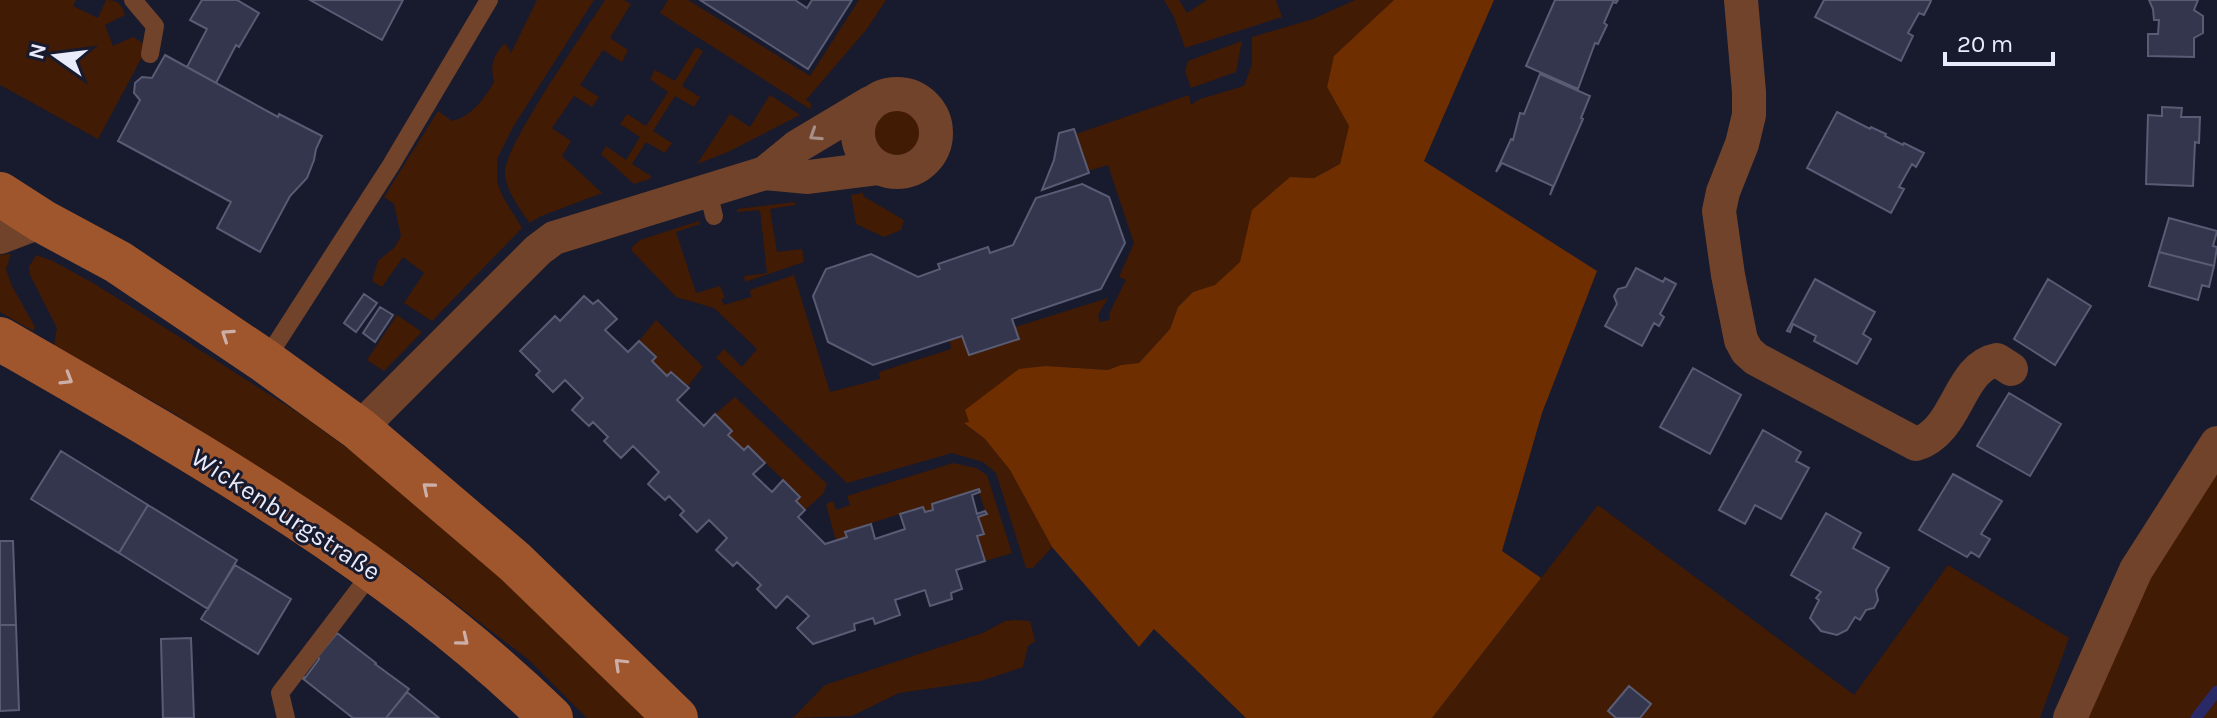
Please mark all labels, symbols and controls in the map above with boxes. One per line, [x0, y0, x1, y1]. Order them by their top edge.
north arrow [16, 16, 96, 96]
scale bar [1945, 16, 2053, 66]
text: 20 m [1957, 30, 2013, 58]
text: N [23, 41, 52, 62]
one-way arrow [809, 125, 824, 140]
one-way arrow [221, 330, 235, 345]
one-way arrow [58, 369, 73, 384]
street label: Wickenburgstraße [185, 442, 386, 587]
one-way arrow [423, 483, 438, 498]
one-way arrow [454, 631, 469, 645]
one-way arrow [615, 658, 629, 673]

